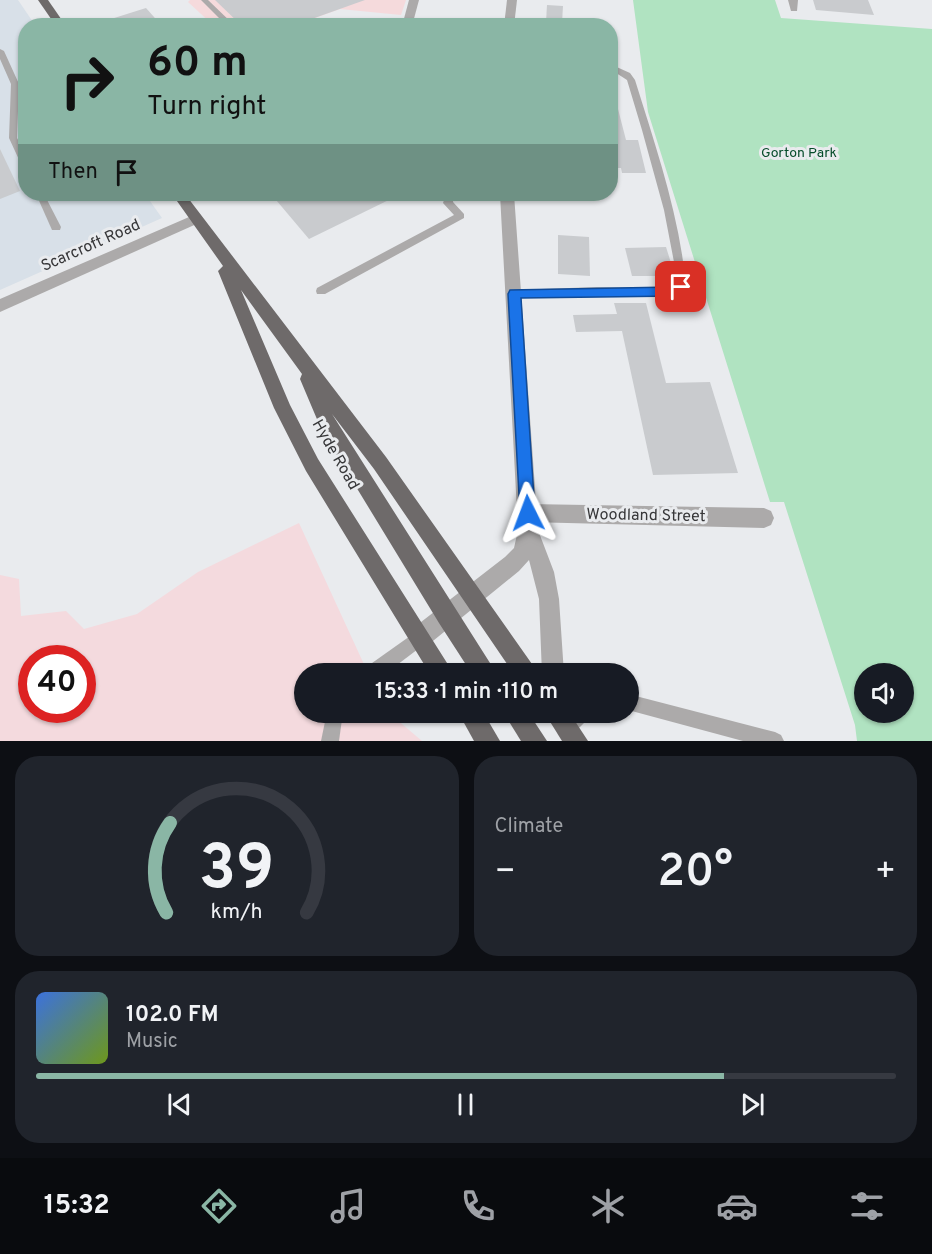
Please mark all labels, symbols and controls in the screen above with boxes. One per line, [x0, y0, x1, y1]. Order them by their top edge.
text: 60 m [147, 38, 248, 91]
icon: right [48, 42, 126, 120]
text: Turn right [147, 90, 266, 124]
park label: Gorton Park [761, 145, 837, 162]
icon: arrive [110, 156, 143, 189]
text: Then [48, 159, 98, 186]
street label: Scarcroft Road [38, 215, 144, 277]
pin [655, 261, 706, 312]
icon: arrive [664, 270, 697, 303]
street label: Hyde Road [307, 416, 363, 494]
position arrow [496, 481, 560, 545]
street label: Woodland Street [586, 505, 706, 527]
speed limit sign: 40 [18, 645, 96, 723]
map controls [854, 663, 914, 723]
button: sound [854, 663, 914, 723]
text: 15:33 · 1 min · 110 m [375, 679, 558, 706]
text: Climate [495, 814, 563, 840]
text: 39 [199, 832, 275, 911]
text: 20° [657, 845, 733, 902]
text: − [495, 852, 516, 894]
text: + [875, 852, 896, 894]
text: km/h [211, 899, 263, 926]
text: 102.0 FM [126, 1002, 218, 1029]
text: Music [126, 1029, 178, 1055]
icon: previous [163, 1088, 196, 1121]
icon: pause [449, 1088, 482, 1121]
icon: next [736, 1088, 769, 1121]
icon: directions [198, 1185, 240, 1227]
icon: music [327, 1185, 369, 1227]
icon: phone [457, 1185, 499, 1227]
icon: climate [587, 1185, 629, 1227]
icon: car [716, 1185, 758, 1227]
icon: filters [846, 1185, 888, 1227]
text: 15:32 [44, 1189, 110, 1223]

